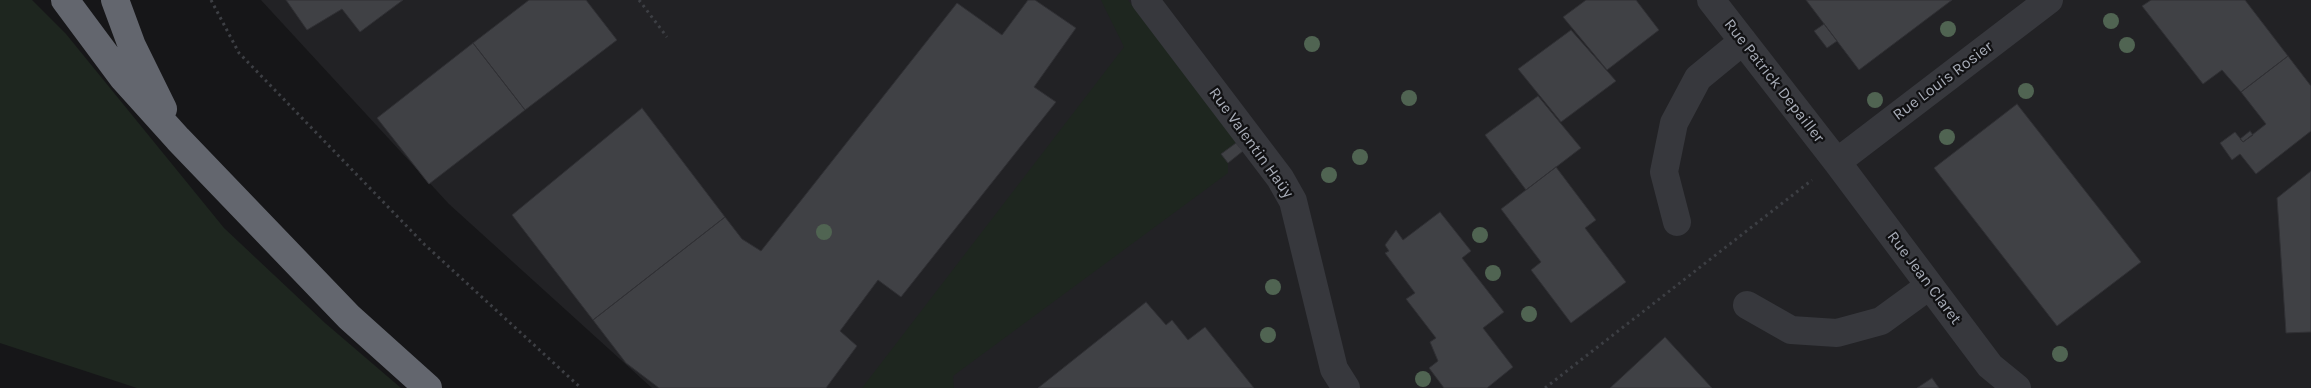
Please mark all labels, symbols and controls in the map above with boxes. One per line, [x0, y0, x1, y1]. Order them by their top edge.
street label: Rue Patrick Depailler [1720, 15, 1828, 147]
street label: Rue Louis Rosier [1889, 37, 1997, 125]
street label: Rue Valentin Haüy [1204, 84, 1298, 202]
street label: Rue Jean Claret [1883, 228, 1965, 328]

